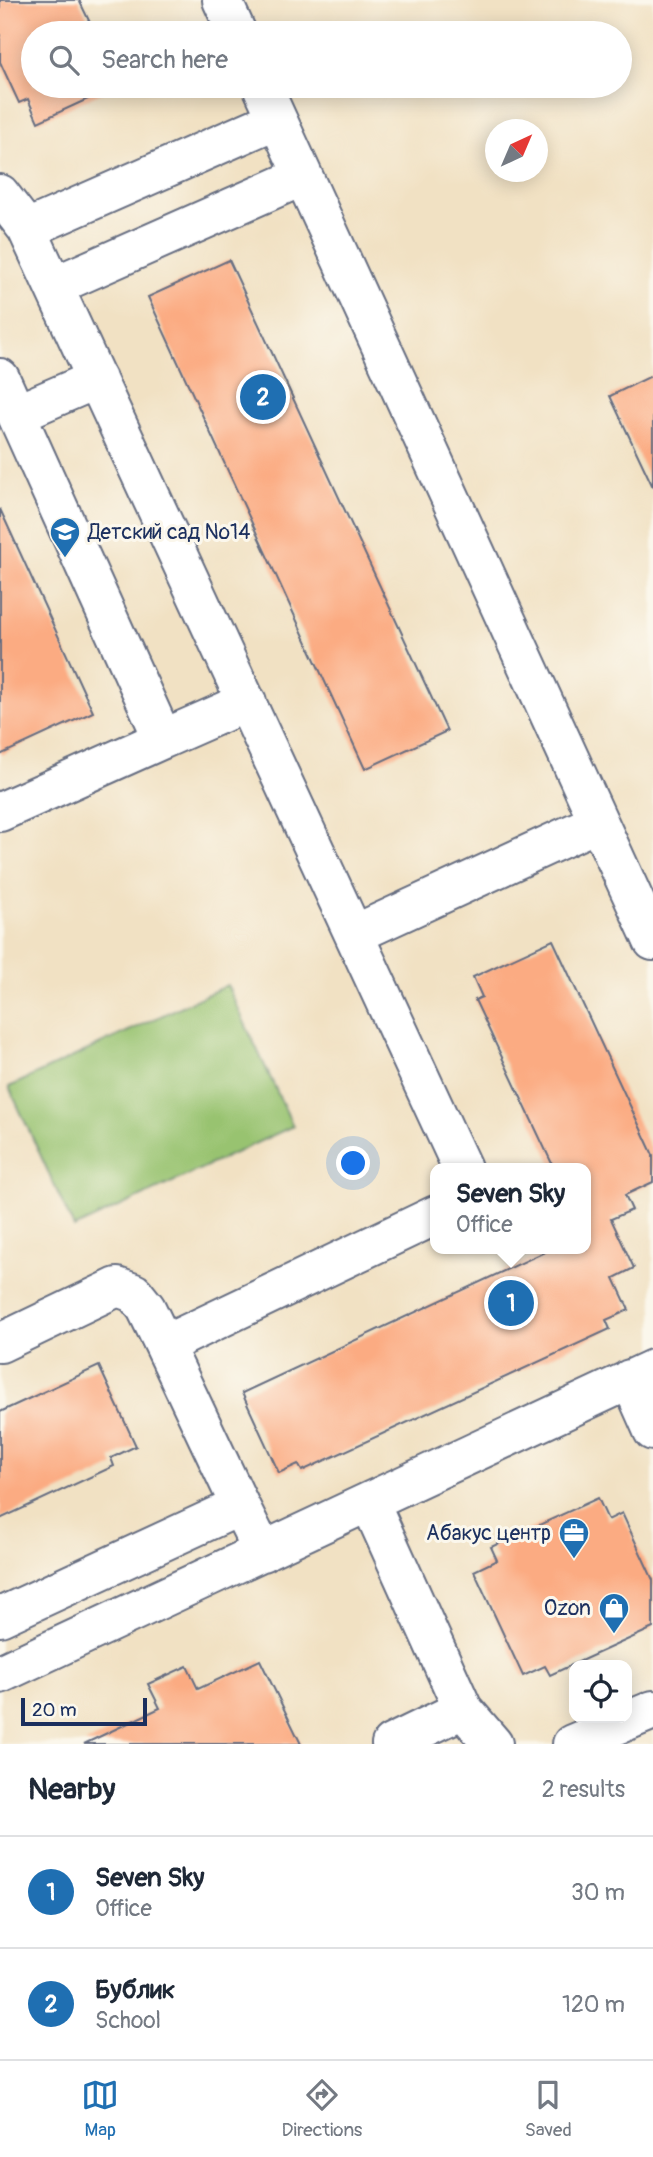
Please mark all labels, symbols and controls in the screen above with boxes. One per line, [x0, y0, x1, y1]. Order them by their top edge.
search box [21, 21, 632, 98]
icon: search [45, 41, 83, 79]
text: Search here [101, 44, 228, 76]
north arrow [485, 119, 548, 182]
pin: 2 [240, 371, 286, 423]
school or university icon: Детский сад №14 [48, 515, 82, 559]
place label: Детский сад №14 [87, 519, 250, 546]
your location [336, 1146, 370, 1180]
popup [430, 1163, 591, 1254]
text: Seven Sky [456, 1178, 565, 1210]
text: Office [456, 1210, 513, 1239]
pin: 1 [488, 1277, 534, 1329]
office icon: Абакус центр [557, 1516, 591, 1560]
place label: Абакус центр [426, 1520, 551, 1547]
shop icon: Ozon [597, 1591, 631, 1635]
place label: Ozon [544, 1595, 591, 1622]
map controls [569, 1660, 632, 1723]
button: locate [569, 1660, 632, 1723]
scale bar [21, 1695, 147, 1727]
text: 20 m [32, 1698, 77, 1722]
text: Nearby [28, 1771, 115, 1808]
text: 2 results [542, 1775, 625, 1804]
text: Seven Sky [95, 1862, 204, 1894]
text: 1 [47, 1878, 56, 1907]
text: 30 m [571, 1878, 625, 1907]
text: Office [95, 1894, 152, 1923]
text: Бублик [95, 1974, 175, 2006]
text: 2 [45, 1990, 57, 2019]
text: 120 m [562, 1990, 625, 2019]
text: School [95, 2006, 161, 2035]
tab: Map [81, 2076, 119, 2142]
tab: Directions [282, 2076, 362, 2142]
tab: Saved [525, 2076, 572, 2142]

